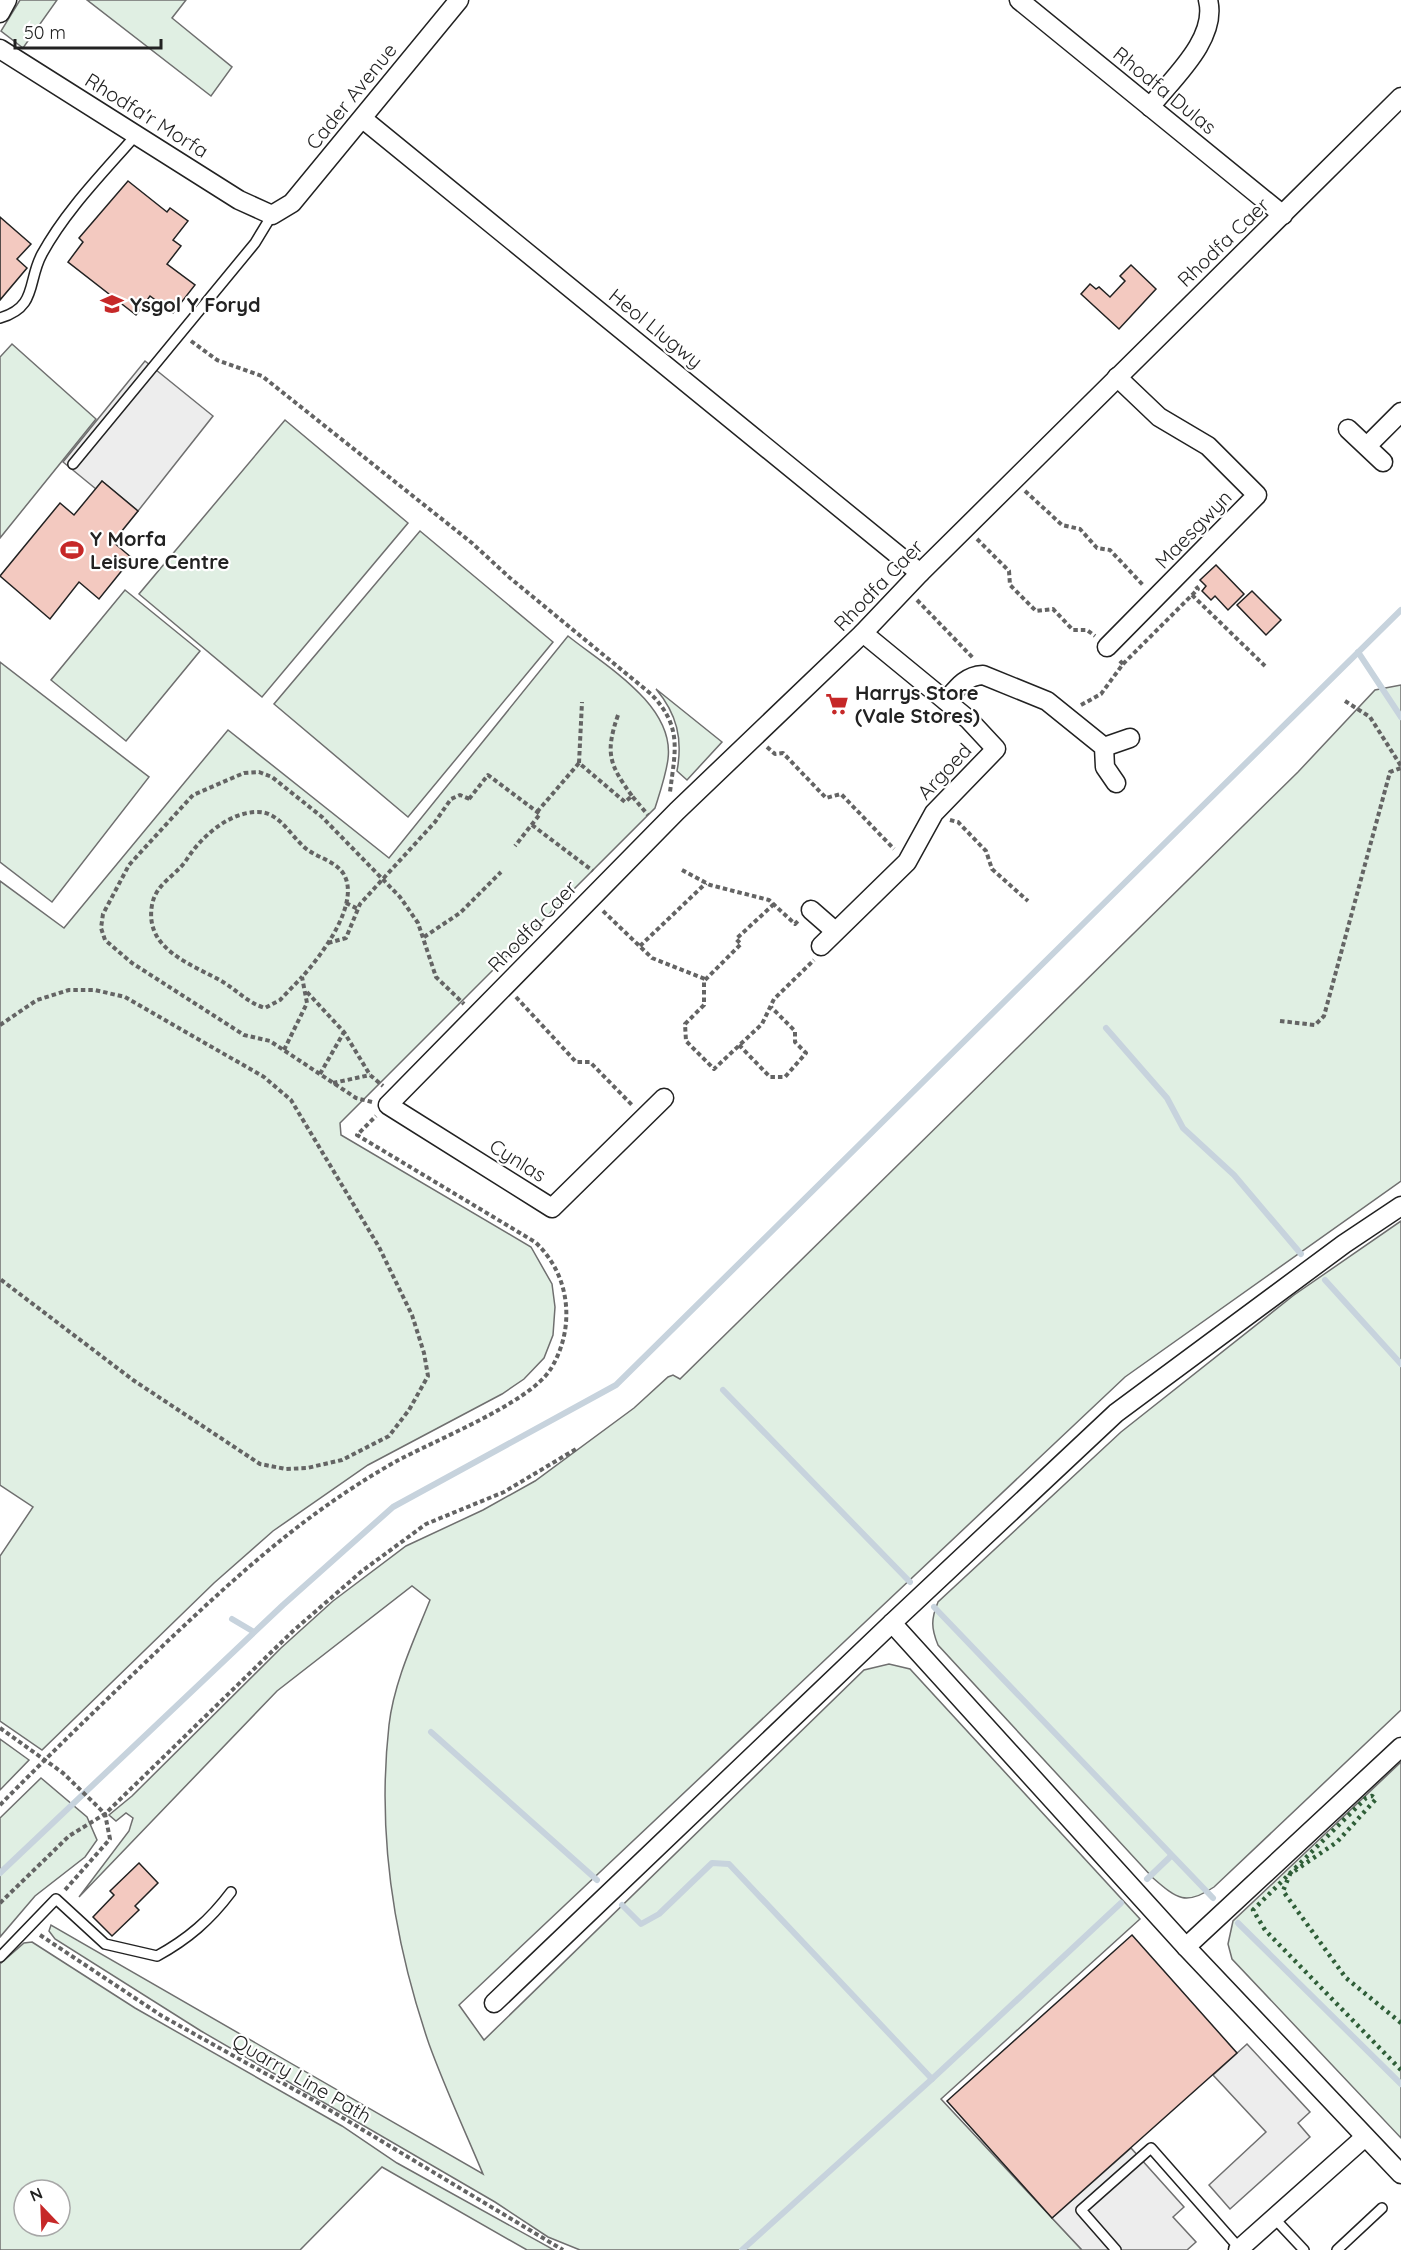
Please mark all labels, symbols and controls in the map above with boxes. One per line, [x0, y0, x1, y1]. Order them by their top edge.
scale bar [15, 12, 160, 50]
text: 50 m [24, 21, 66, 44]
street label: Cader Avenue [300, 38, 402, 154]
street label: Rhodfa Dulas [1108, 41, 1222, 139]
street label: Rhodfa'r Morfa [81, 67, 213, 163]
street label: Rhodfa Caer [1172, 192, 1274, 292]
street label: Heol Llugwy [604, 283, 708, 373]
school or university icon: Ysgol Y Foryd [99, 291, 125, 317]
place label: Ysgol Y Foryd [130, 292, 261, 317]
street label: Maesgwyn [1149, 484, 1237, 574]
place label: Y Morfa Leisure Centre [90, 526, 229, 574]
street label: Rhodfa Caer [828, 534, 928, 636]
sports icon: Y Morfa Leisure Centre [59, 537, 85, 563]
place label: Harrys Store (Vale Stores) [855, 680, 980, 728]
supermarket icon: Harrys Store (Vale Stores) [824, 691, 850, 717]
street label: Argoed [912, 738, 976, 804]
street label: Rhodfa Caer [482, 875, 582, 977]
street label: Cynlas [485, 1133, 551, 1187]
street label: Quarry Line Path [228, 2028, 376, 2128]
north arrow [12, 2178, 72, 2238]
text: N [27, 2183, 45, 2206]

